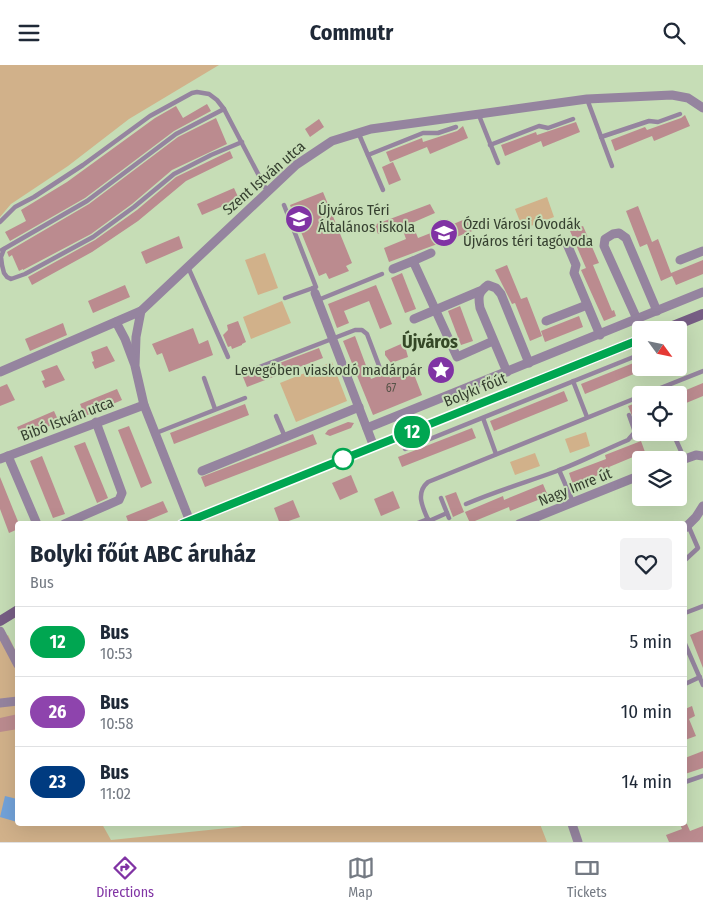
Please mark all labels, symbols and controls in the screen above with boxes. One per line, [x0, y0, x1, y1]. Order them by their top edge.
icon: menu [15, 19, 43, 47]
text: Commutr [310, 19, 393, 46]
icon: search [660, 19, 688, 47]
street label: Szent István utca [219, 137, 309, 219]
place label: Újváros Téri Általános iskola [318, 201, 415, 236]
school or university icon: Újváros Téri Általános iskola [284, 204, 314, 234]
place label: Ózdi Városi Óvodák Újváros téri tagóvoda [463, 215, 593, 250]
school or university icon: Ózdi Városi Óvodák Újváros téri tagóvoda [429, 218, 459, 248]
north arrow [632, 321, 688, 376]
map controls [632, 321, 687, 506]
district label: Újváros [402, 330, 458, 353]
place icon: Levegőben viaskodó madárpár [426, 355, 456, 385]
place label: Levegőben viaskodó madárpár [235, 361, 423, 379]
street label: Bolyki főút [441, 369, 509, 411]
house number: 67 [386, 381, 396, 395]
button: locate [632, 386, 687, 441]
street label: Bibó István utca [18, 393, 116, 445]
line badge: 12 [390, 416, 434, 448]
text: 12 [404, 421, 420, 443]
unlabelled marker [332, 448, 354, 470]
button: layers [632, 451, 687, 506]
street label: Nagy Imre út [536, 464, 614, 510]
button: heart [620, 538, 672, 590]
text: Bolyki főút ABC áruház [30, 540, 255, 568]
text: Bus [30, 573, 54, 592]
text: Bus [100, 621, 129, 644]
text: 5 min [629, 630, 672, 653]
text: 12 [50, 631, 65, 653]
text: 10:53 [100, 644, 132, 663]
text: Bus [100, 691, 129, 714]
text: 10 min [621, 700, 672, 723]
text: 26 [49, 701, 66, 723]
text: 10:58 [100, 714, 133, 733]
text: Bus [100, 761, 129, 784]
text: 14 min [622, 770, 672, 793]
text: 23 [49, 771, 66, 793]
text: 11:02 [100, 784, 131, 803]
tab: Directions [96, 854, 154, 901]
tab: Map [347, 854, 375, 901]
tab: Tickets [567, 854, 607, 901]

